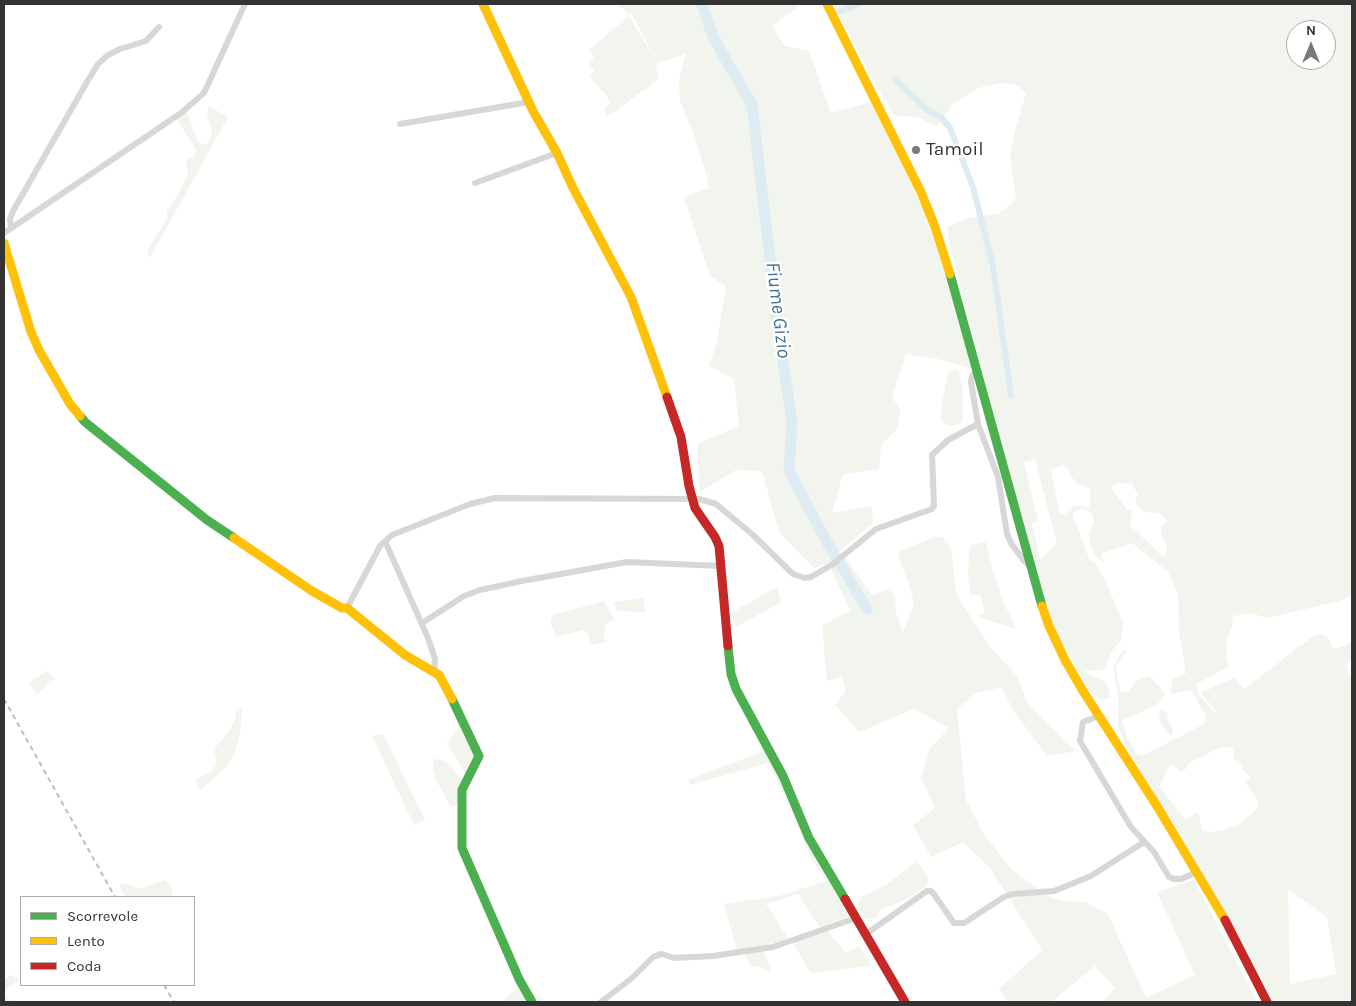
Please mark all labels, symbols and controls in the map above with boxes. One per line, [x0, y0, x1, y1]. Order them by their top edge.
north arrow [1286, 20, 1336, 70]
text: N [1306, 22, 1316, 39]
place label: Tamoil [926, 139, 983, 161]
marker: Tamoil [910, 144, 922, 156]
water label: Fiume Gizio [760, 260, 796, 360]
legend [20, 896, 195, 986]
text: Scorrevole [67, 907, 138, 925]
text: Lento [67, 932, 105, 950]
text: Coda [67, 957, 102, 975]

